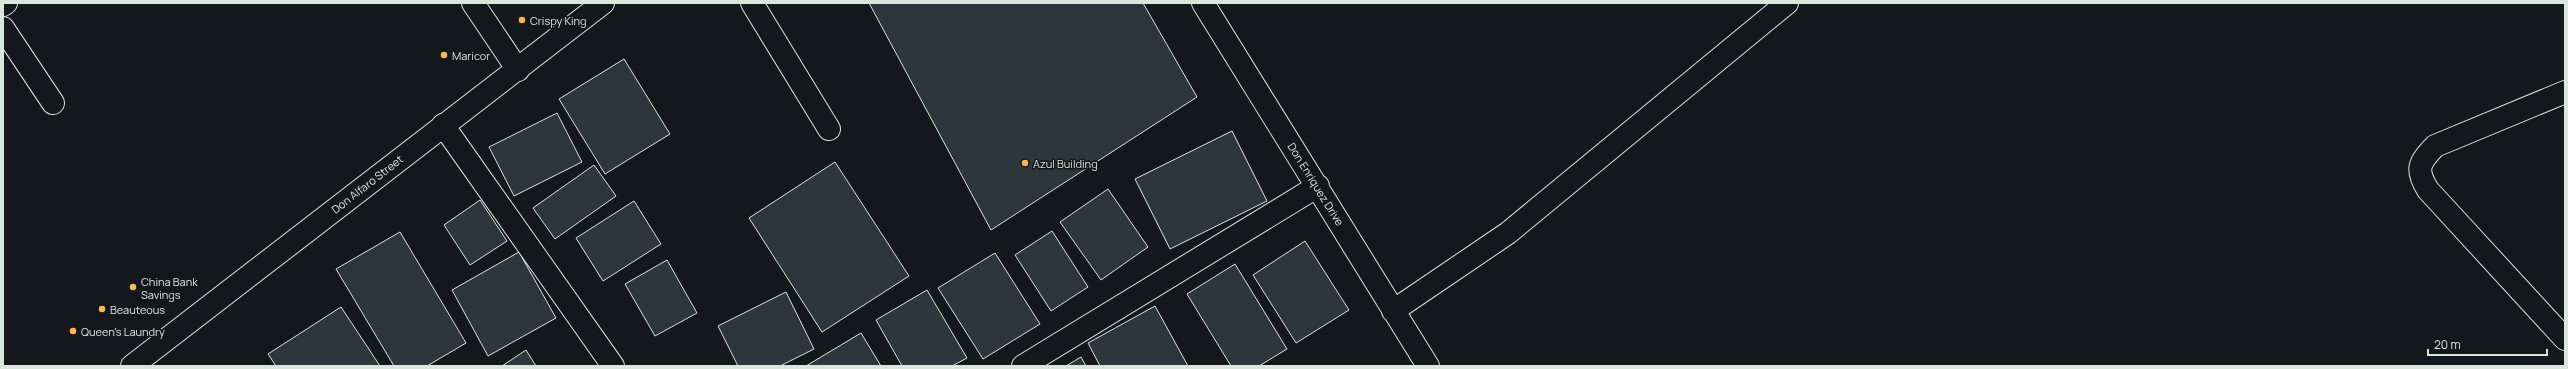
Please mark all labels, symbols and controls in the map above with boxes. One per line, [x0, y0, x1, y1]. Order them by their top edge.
place label: Crispy King [530, 13, 587, 28]
marker: Crispy King [517, 15, 527, 25]
place label: Maricor [452, 48, 490, 63]
marker: Maricor [439, 50, 449, 60]
street label: Don Enriquez Drive [1284, 140, 1348, 229]
street label: Don Alfaro Street [328, 151, 406, 217]
place label: Azul Building [1033, 156, 1098, 171]
marker: Azul Building [1020, 158, 1030, 168]
place label: China Bank Savings [141, 274, 198, 302]
marker: China Bank Savings [128, 282, 138, 292]
place label: Beauteous [110, 302, 165, 317]
marker: Beauteous [97, 304, 107, 314]
place label: Queen's Laundry [81, 324, 165, 339]
marker: Queen's Laundry [68, 326, 78, 336]
scale bar [2428, 331, 2547, 357]
text: 20 m [2434, 336, 2461, 353]

